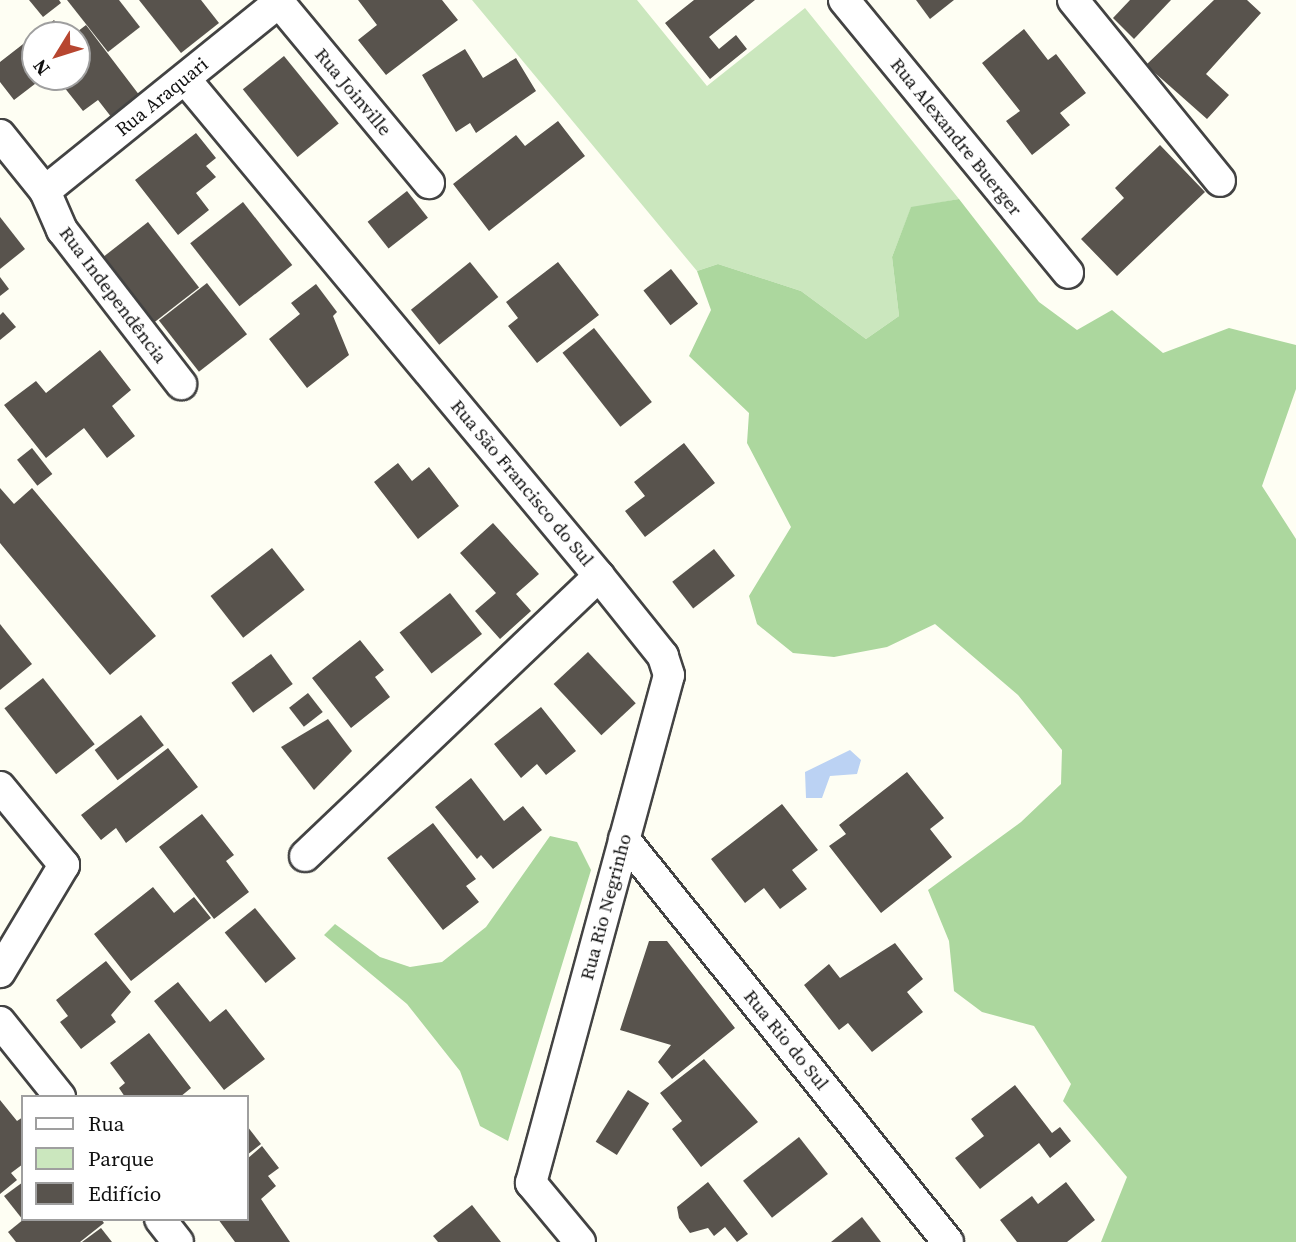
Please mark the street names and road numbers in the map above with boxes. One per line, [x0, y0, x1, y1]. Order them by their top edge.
street label: Rua Joinville [310, 44, 396, 140]
street label: Rua Araquari [111, 53, 213, 141]
street label: Rua Alexandre Buerger [885, 54, 1027, 220]
street label: Rua Independência [54, 222, 172, 368]
street label: Rua São Francisco do Sul [446, 395, 598, 571]
street label: Rua Rio Negrinho [576, 831, 636, 983]
street label: Rua Rio do Sul [739, 985, 833, 1095]

